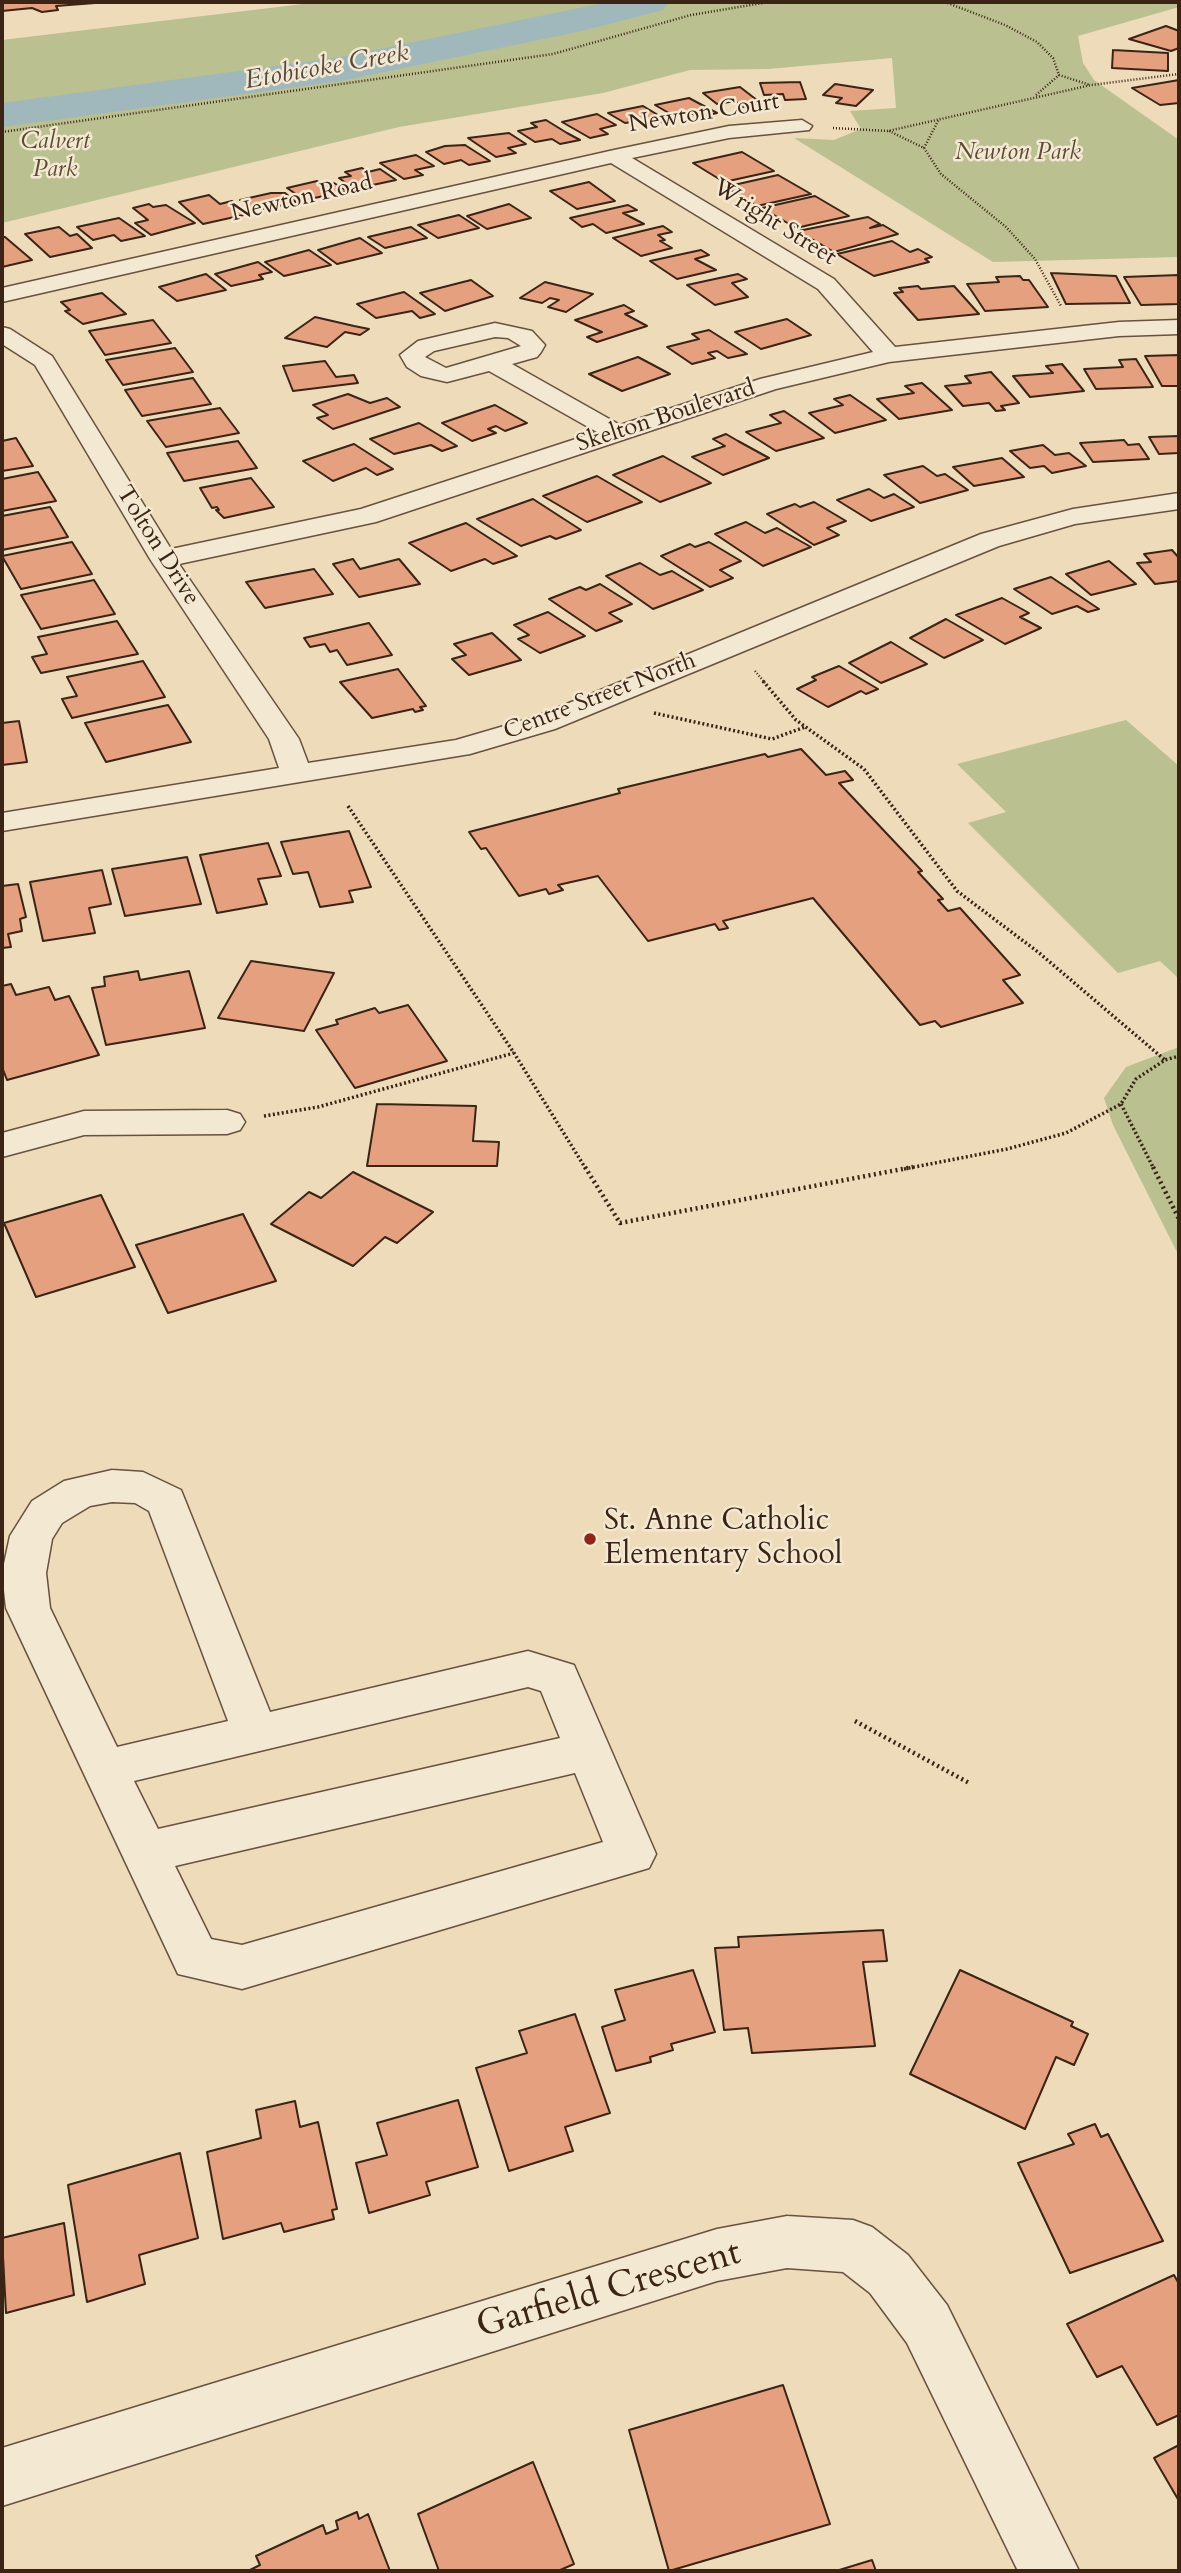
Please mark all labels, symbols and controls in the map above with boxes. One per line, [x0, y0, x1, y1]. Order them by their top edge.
water label: Etobicoke Creek [243, 38, 411, 98]
street label: Newton Court [627, 88, 781, 140]
park label: Calvert Park [21, 128, 89, 184]
park label: Newton Park [955, 139, 1081, 167]
street label: Newton Road [229, 169, 375, 229]
street label: Wright Street [707, 174, 841, 272]
street label: Skelton Boulevard [573, 375, 759, 459]
street label: Tolton Drive [109, 481, 205, 611]
street label: Centre Street North [500, 647, 700, 747]
place label: St. Anne Catholic Elementary School [604, 1504, 842, 1574]
marker: St. Anne Catholic Elementary School [582, 1531, 598, 1547]
street label: Garfield Crescent [472, 2232, 746, 2350]

